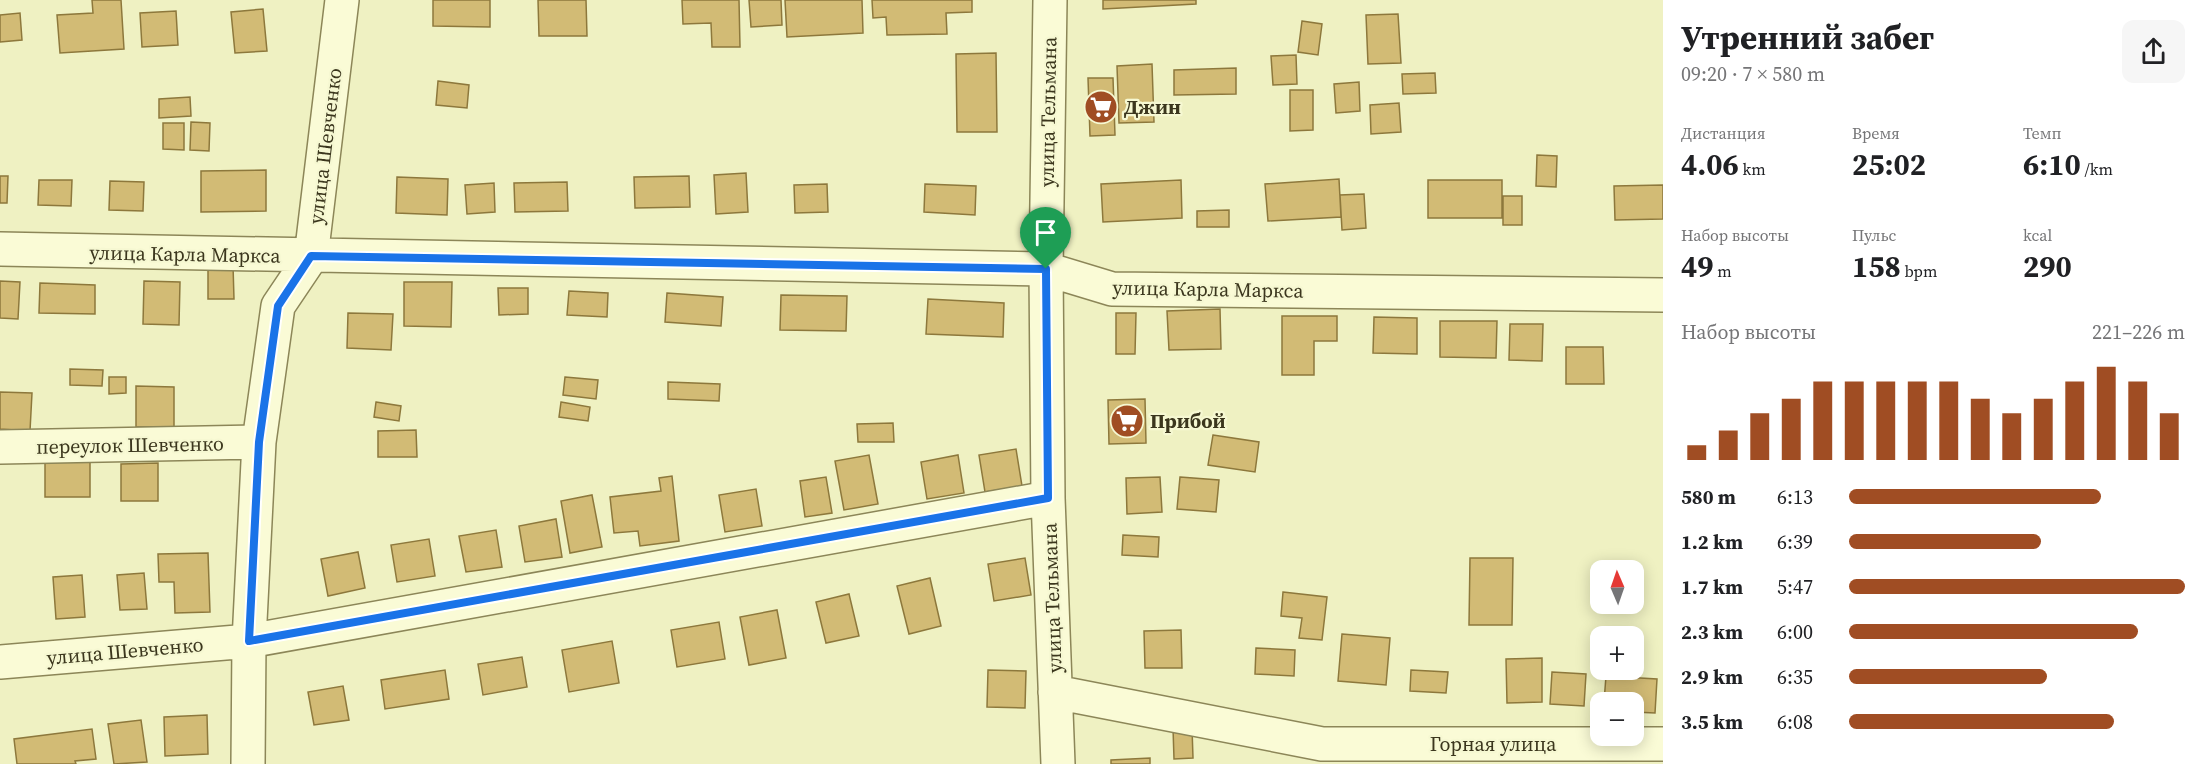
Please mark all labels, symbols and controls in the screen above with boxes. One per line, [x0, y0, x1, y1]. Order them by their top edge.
text: Утренний забег [1681, 15, 1934, 60]
button: share [2122, 20, 2185, 83]
street label: улица Тельмана [1033, 36, 1063, 187]
text: 09:20 · 7 × 580 m [1681, 60, 1825, 88]
street label: улица Шевченко [302, 66, 348, 226]
supermarket icon: Джин [1083, 89, 1119, 125]
place label: Джин [1124, 93, 1181, 121]
text: Дистанция [1681, 122, 1765, 144]
text: Время [1852, 122, 1900, 144]
text: Темп [2023, 122, 2062, 144]
text: 4.06 [1681, 144, 1739, 185]
text: 25:02 [1852, 144, 1926, 185]
text: 6:10 [2023, 144, 2081, 185]
text: km [1739, 158, 1766, 180]
text: /km [2081, 158, 2113, 180]
pin [1020, 207, 1071, 269]
icon: arrive [1029, 216, 1062, 249]
text: Набор высоты [1681, 224, 1789, 246]
text: Пульс [1852, 224, 1896, 246]
text: kcal [2023, 224, 2052, 246]
street label: улица Карла Маркса [89, 238, 282, 270]
text: 49 [1681, 246, 1714, 287]
text: 158 [1852, 246, 1901, 287]
text: 290 [2023, 246, 2072, 287]
text: m [1714, 260, 1732, 282]
text: bpm [1901, 260, 1937, 282]
street label: улица Карла Маркса [1112, 273, 1305, 305]
text: Набор высоты [1681, 318, 1816, 346]
text: 221–226 m [2092, 318, 2185, 346]
supermarket icon: Прибой [1109, 403, 1145, 439]
place label: Прибой [1150, 407, 1226, 435]
street label: переулок Шевченко [36, 429, 224, 461]
text: 580 m [1681, 483, 1736, 511]
text: 6:13 [1777, 483, 1813, 511]
street label: улица Тельмана [1035, 522, 1069, 674]
text: 1.2 km [1681, 528, 1743, 556]
text: 6:39 [1777, 528, 1813, 556]
north arrow [1590, 560, 1644, 614]
map controls [1590, 560, 1644, 746]
text: 1.7 km [1681, 573, 1743, 601]
text: 5:47 [1777, 573, 1813, 601]
text: 2.3 km [1681, 618, 1743, 646]
text: 6:00 [1777, 618, 1813, 646]
button: + [1590, 626, 1644, 680]
street label: улица Шевченко [45, 630, 205, 672]
text: 2.9 km [1681, 663, 1743, 691]
text: 6:35 [1777, 663, 1813, 691]
button: − [1590, 692, 1644, 746]
text: 3.5 km [1681, 708, 1743, 736]
text: 6:08 [1777, 708, 1813, 736]
street label: Горная улица [1430, 730, 1557, 758]

